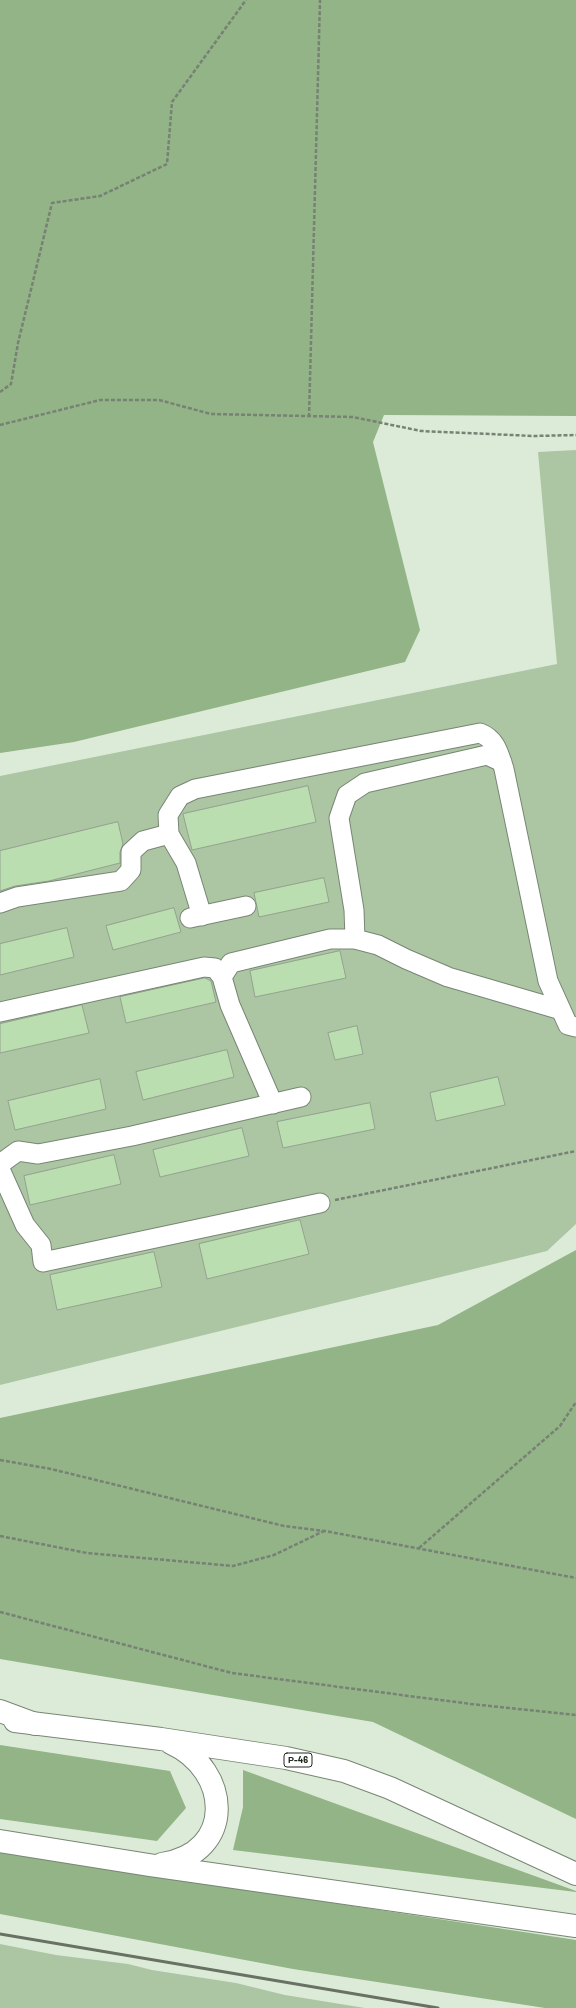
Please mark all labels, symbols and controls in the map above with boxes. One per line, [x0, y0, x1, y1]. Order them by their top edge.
road number: Р-46 [284, 1753, 312, 1767]

